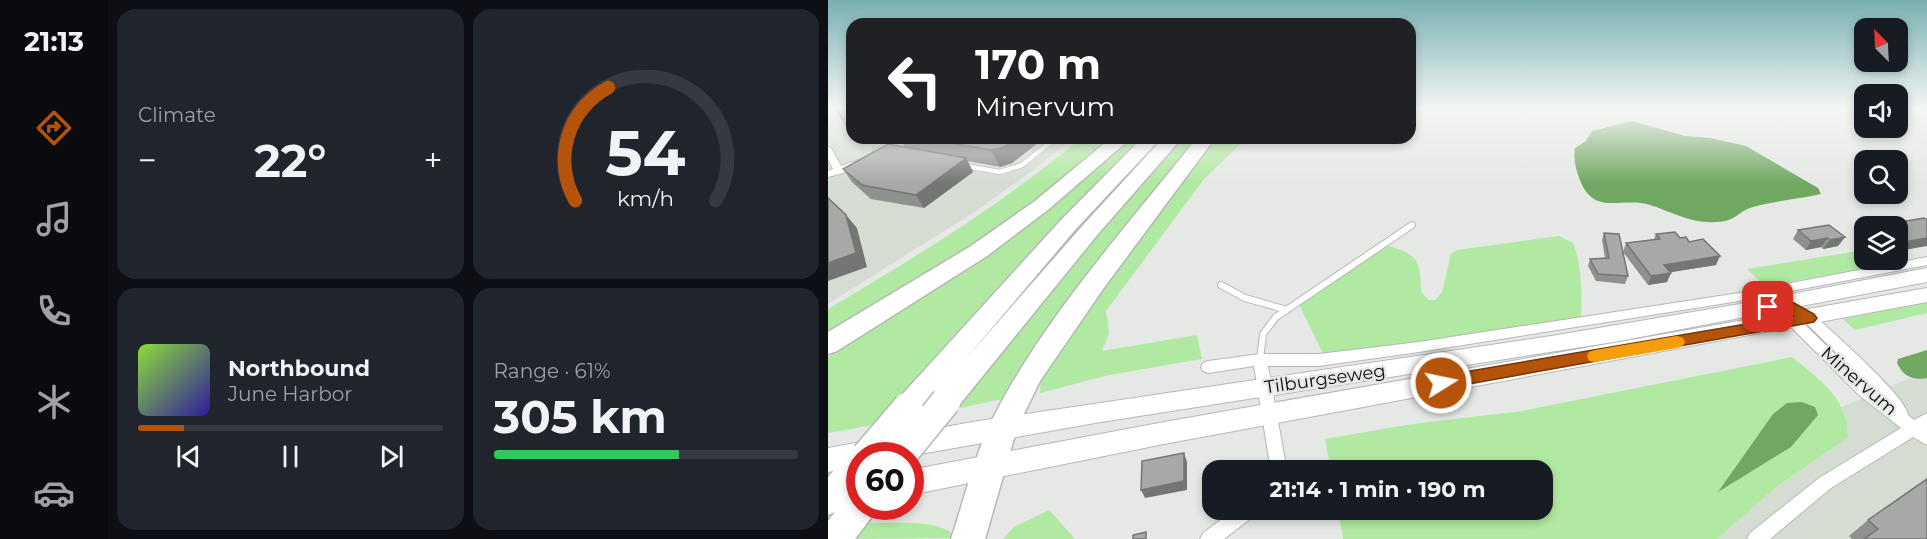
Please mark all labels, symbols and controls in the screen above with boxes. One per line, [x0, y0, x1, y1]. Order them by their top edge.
north arrow [1854, 18, 1908, 72]
map controls [1854, 18, 1908, 270]
text: 21:13 [24, 25, 84, 58]
text: 170 m [975, 38, 1101, 90]
icon: left [876, 42, 954, 120]
button: sound [1854, 84, 1908, 138]
text: Minervum [975, 90, 1115, 123]
text: Climate [138, 103, 216, 127]
icon: directions [33, 107, 75, 149]
text: 54 [606, 115, 686, 191]
text: 22° [254, 133, 326, 188]
text: − [138, 140, 157, 180]
text: + [424, 140, 442, 180]
button: search [1854, 150, 1908, 204]
text: km/h [617, 185, 674, 211]
icon: music [33, 198, 75, 240]
button: layers [1854, 216, 1908, 270]
pin [1742, 281, 1793, 332]
icon: phone [33, 290, 75, 332]
icon: arrive [1751, 290, 1784, 323]
street label: Minervum [1816, 342, 1902, 420]
position arrow [1409, 351, 1473, 415]
text: Northbound [228, 355, 370, 382]
text: Range · 61% [494, 359, 610, 383]
street label: Tilburgseweg [1263, 360, 1387, 398]
icon: climate [33, 381, 75, 423]
text: June Harbor [228, 382, 352, 406]
text: 305 km [494, 389, 667, 444]
icon: previous [172, 440, 205, 473]
icon: pause [274, 440, 307, 473]
icon: next [375, 440, 408, 473]
speed limit sign: 60 [846, 442, 924, 520]
icon: car [33, 472, 75, 514]
text: 21:14 · 1 min · 190 m [1270, 476, 1485, 503]

